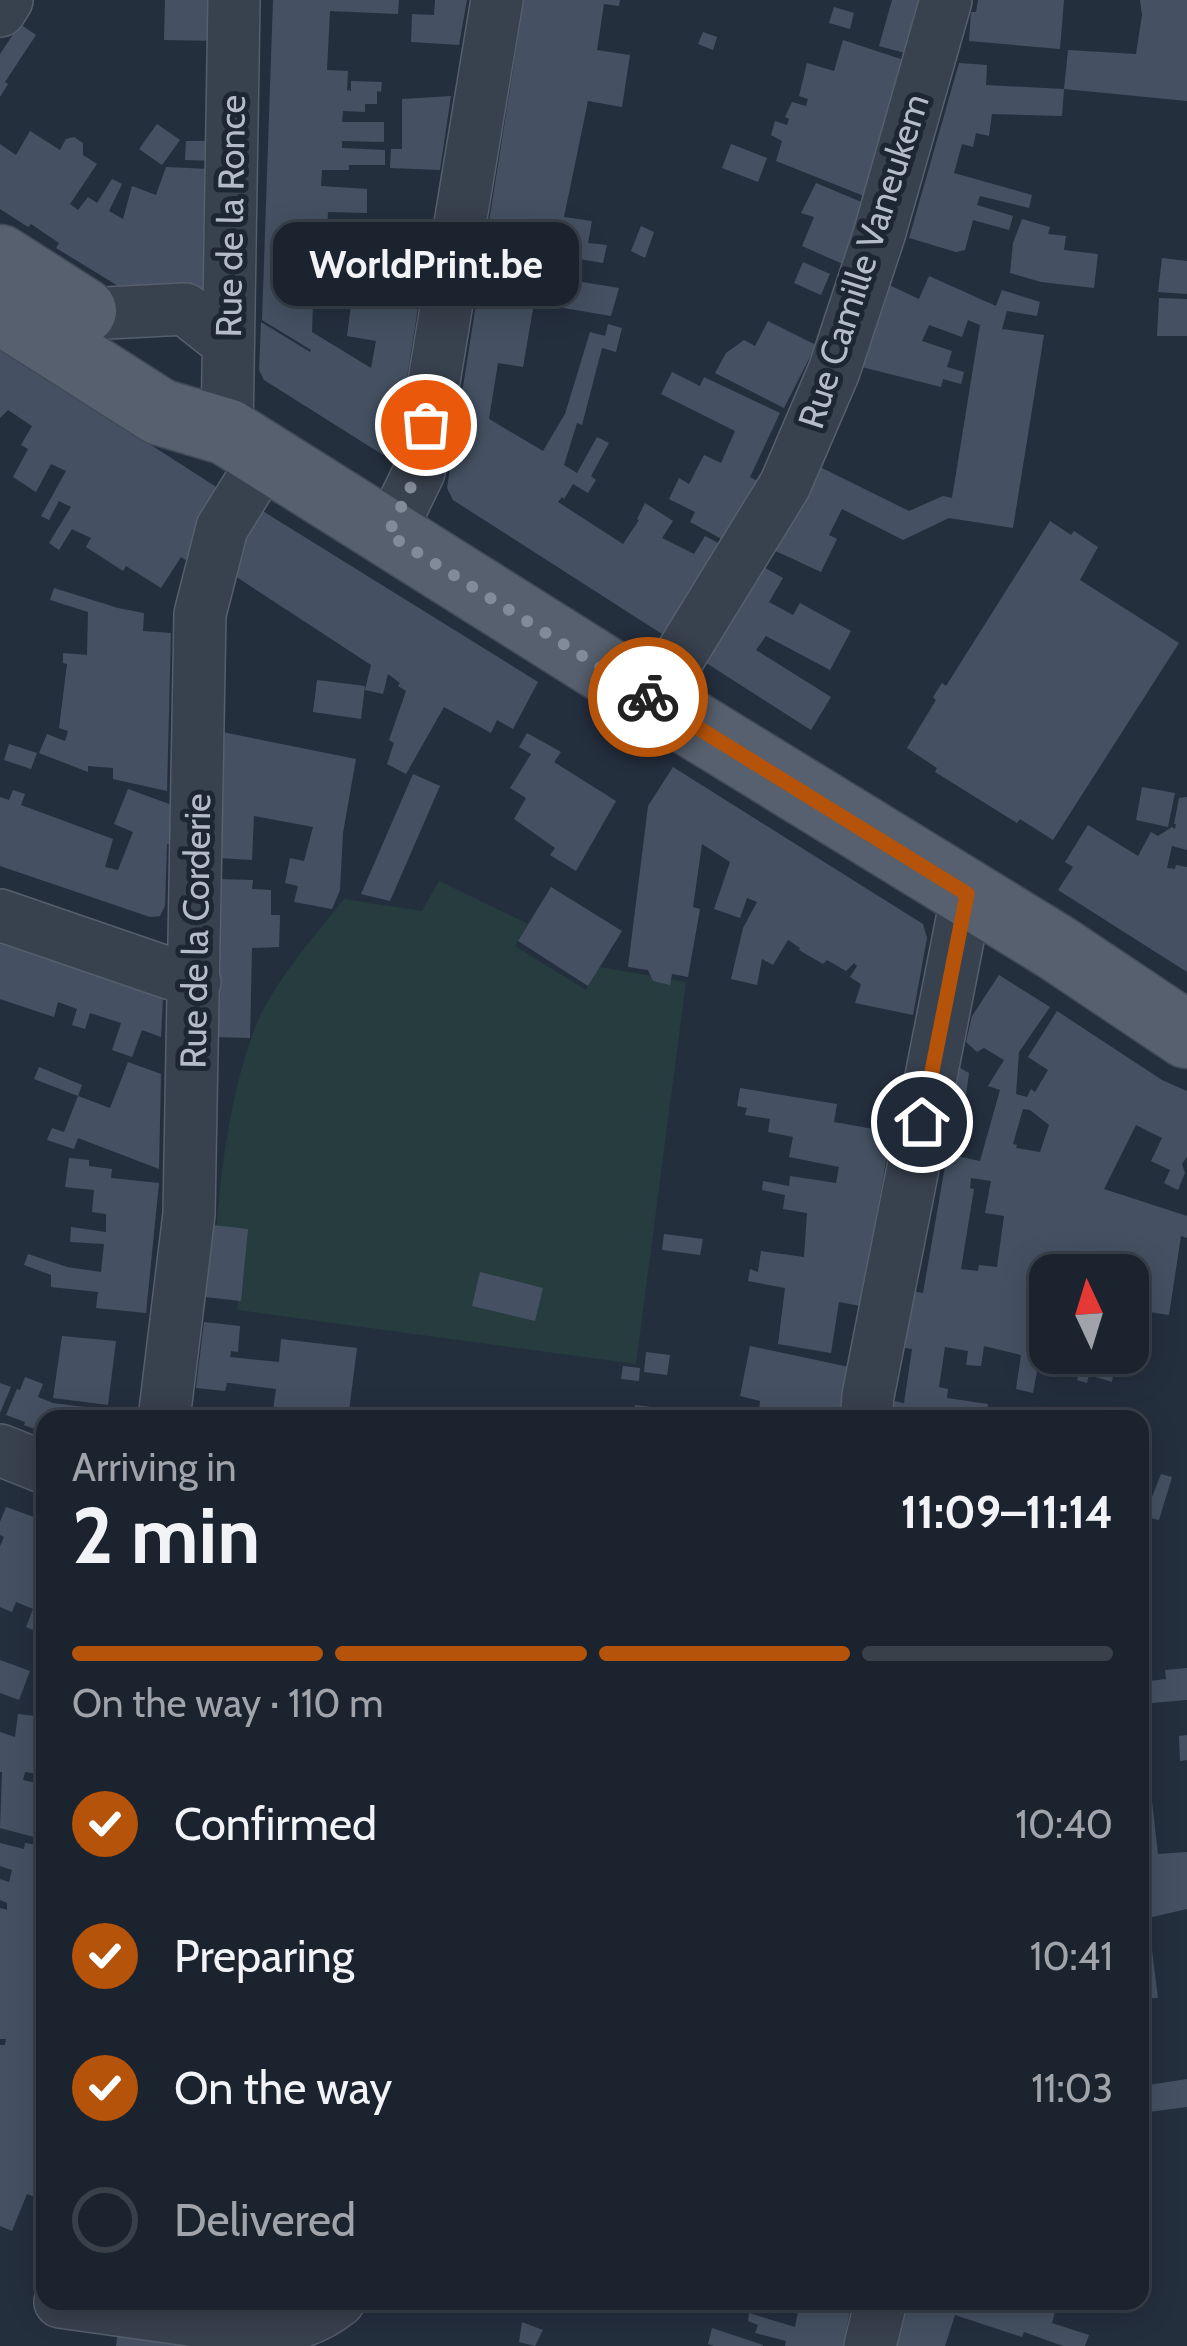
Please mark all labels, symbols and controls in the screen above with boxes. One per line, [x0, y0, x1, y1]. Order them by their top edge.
street label: Rue Camille Vaneukem [788, 88, 938, 434]
street label: Rue de la Ronce [206, 94, 254, 338]
callout: WorldPrint.be [273, 221, 579, 305]
text: WorldPrint.be [309, 240, 543, 288]
pin [375, 374, 477, 476]
icon: bag [393, 392, 459, 458]
courier [588, 637, 708, 757]
icon: bike [615, 664, 681, 730]
street label: Rue de la Corderie [171, 793, 219, 1069]
pin [871, 1071, 973, 1173]
icon: home [889, 1089, 955, 1155]
north arrow [1029, 1254, 1149, 1374]
map controls [1029, 1254, 1149, 1374]
text: Arriving in [72, 1443, 236, 1491]
text: 11:09–11:14 [901, 1485, 1113, 1539]
text: 2 min [72, 1488, 260, 1583]
text: On the way · 110 m [72, 1679, 384, 1727]
icon: check [72, 1791, 138, 1857]
text: Confirmed [174, 1797, 377, 1851]
text: 10:40 [1015, 1800, 1113, 1848]
icon: check [72, 1923, 138, 1989]
text: Preparing [174, 1929, 354, 1983]
text: 10:41 [1030, 1932, 1113, 1980]
icon: check [72, 2055, 138, 2121]
text: On the way [174, 2061, 392, 2115]
text: 11:03 [1031, 2064, 1113, 2112]
text: Delivered [174, 2193, 356, 2247]

